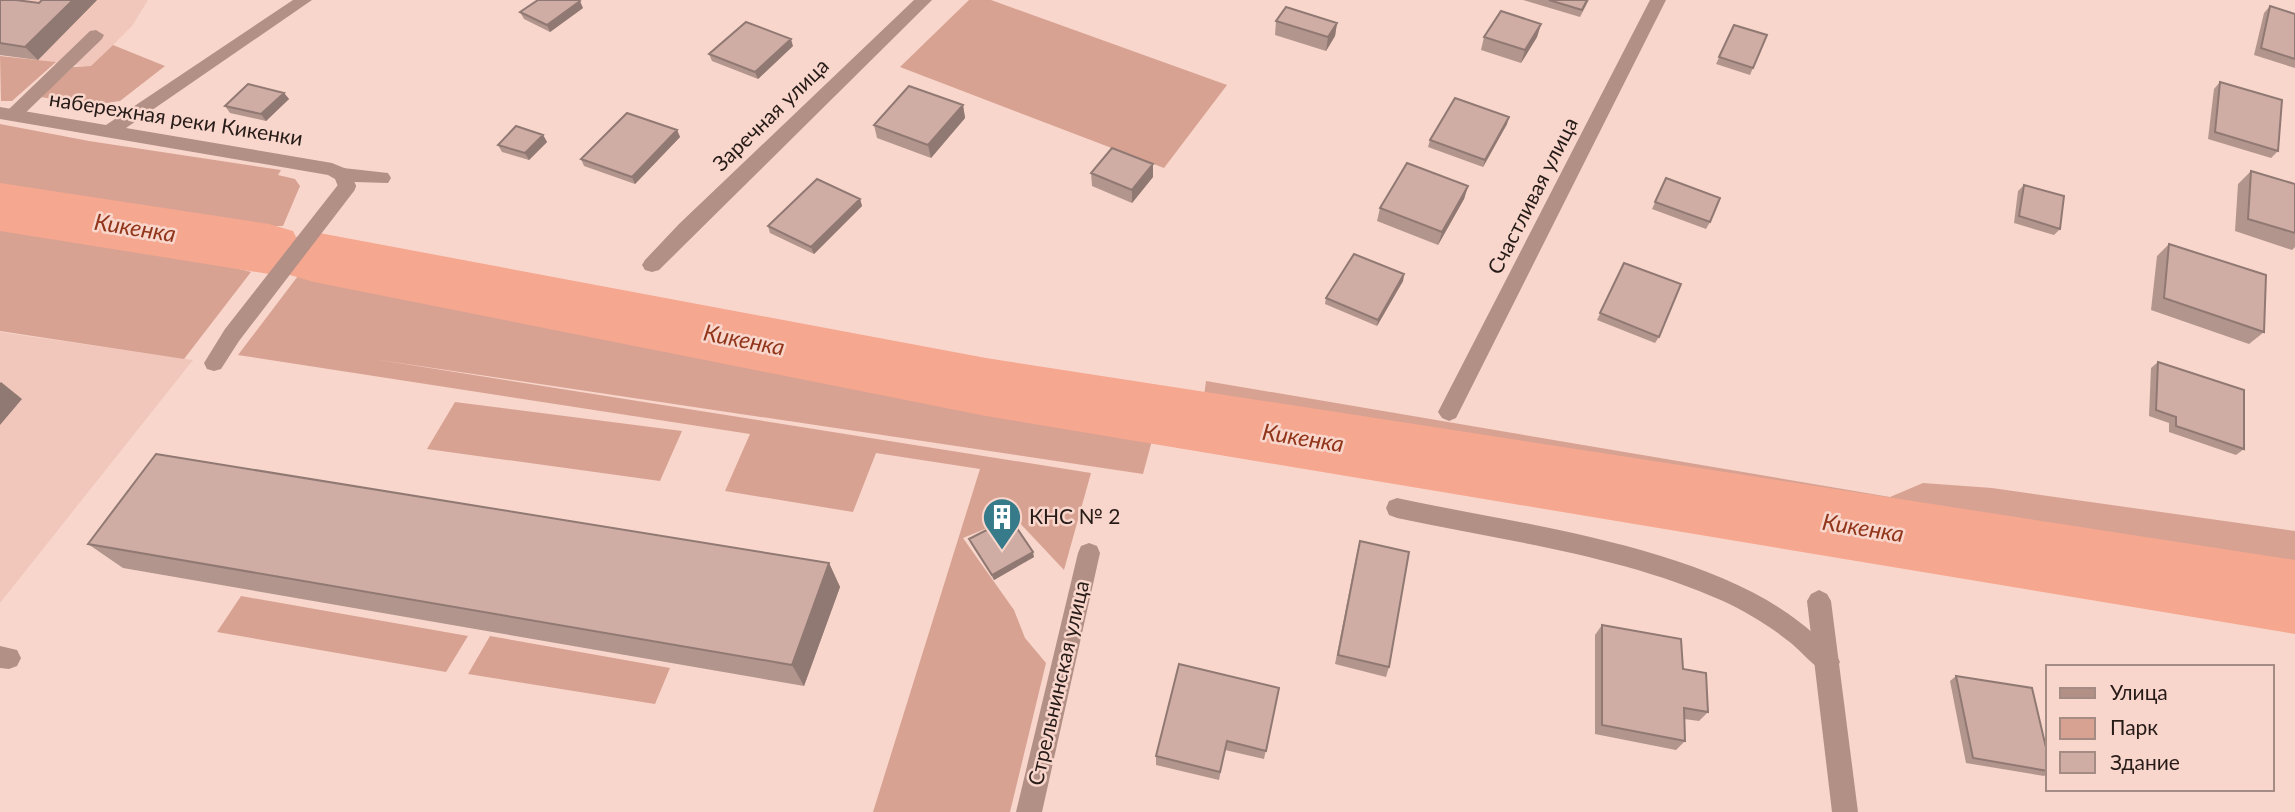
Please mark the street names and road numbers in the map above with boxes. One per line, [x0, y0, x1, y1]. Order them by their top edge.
street label: Заречная улица [707, 52, 833, 175]
street label: набережная реки Кикенки [48, 85, 305, 150]
street label: Счастливая улица [1481, 113, 1582, 278]
street label: Стрельнинская улица [1022, 578, 1093, 788]

